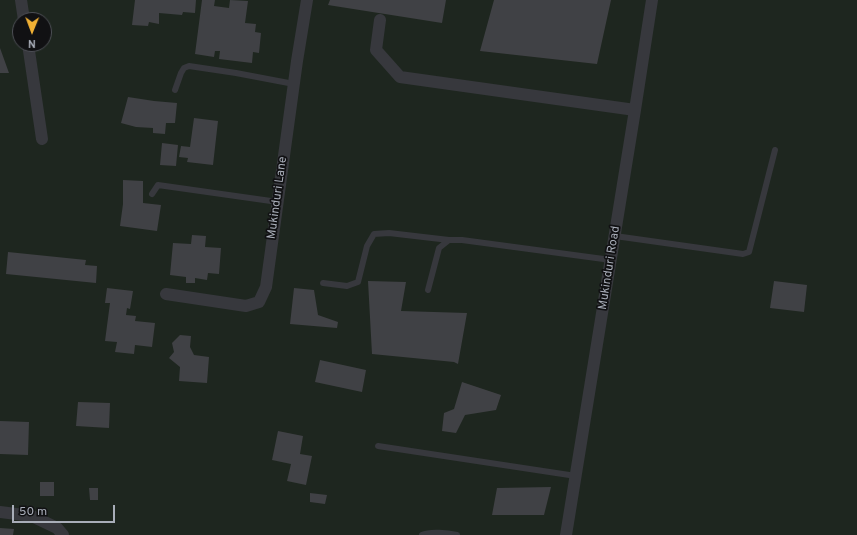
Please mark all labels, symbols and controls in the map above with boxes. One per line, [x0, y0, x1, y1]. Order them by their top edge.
north arrow [12, 12, 52, 52]
text: N [28, 36, 36, 50]
street label: Mukinduri Lane [265, 156, 291, 240]
street label: Mukinduri Road [596, 225, 624, 311]
scale bar [14, 497, 117, 523]
text: 50 m [19, 504, 47, 520]

